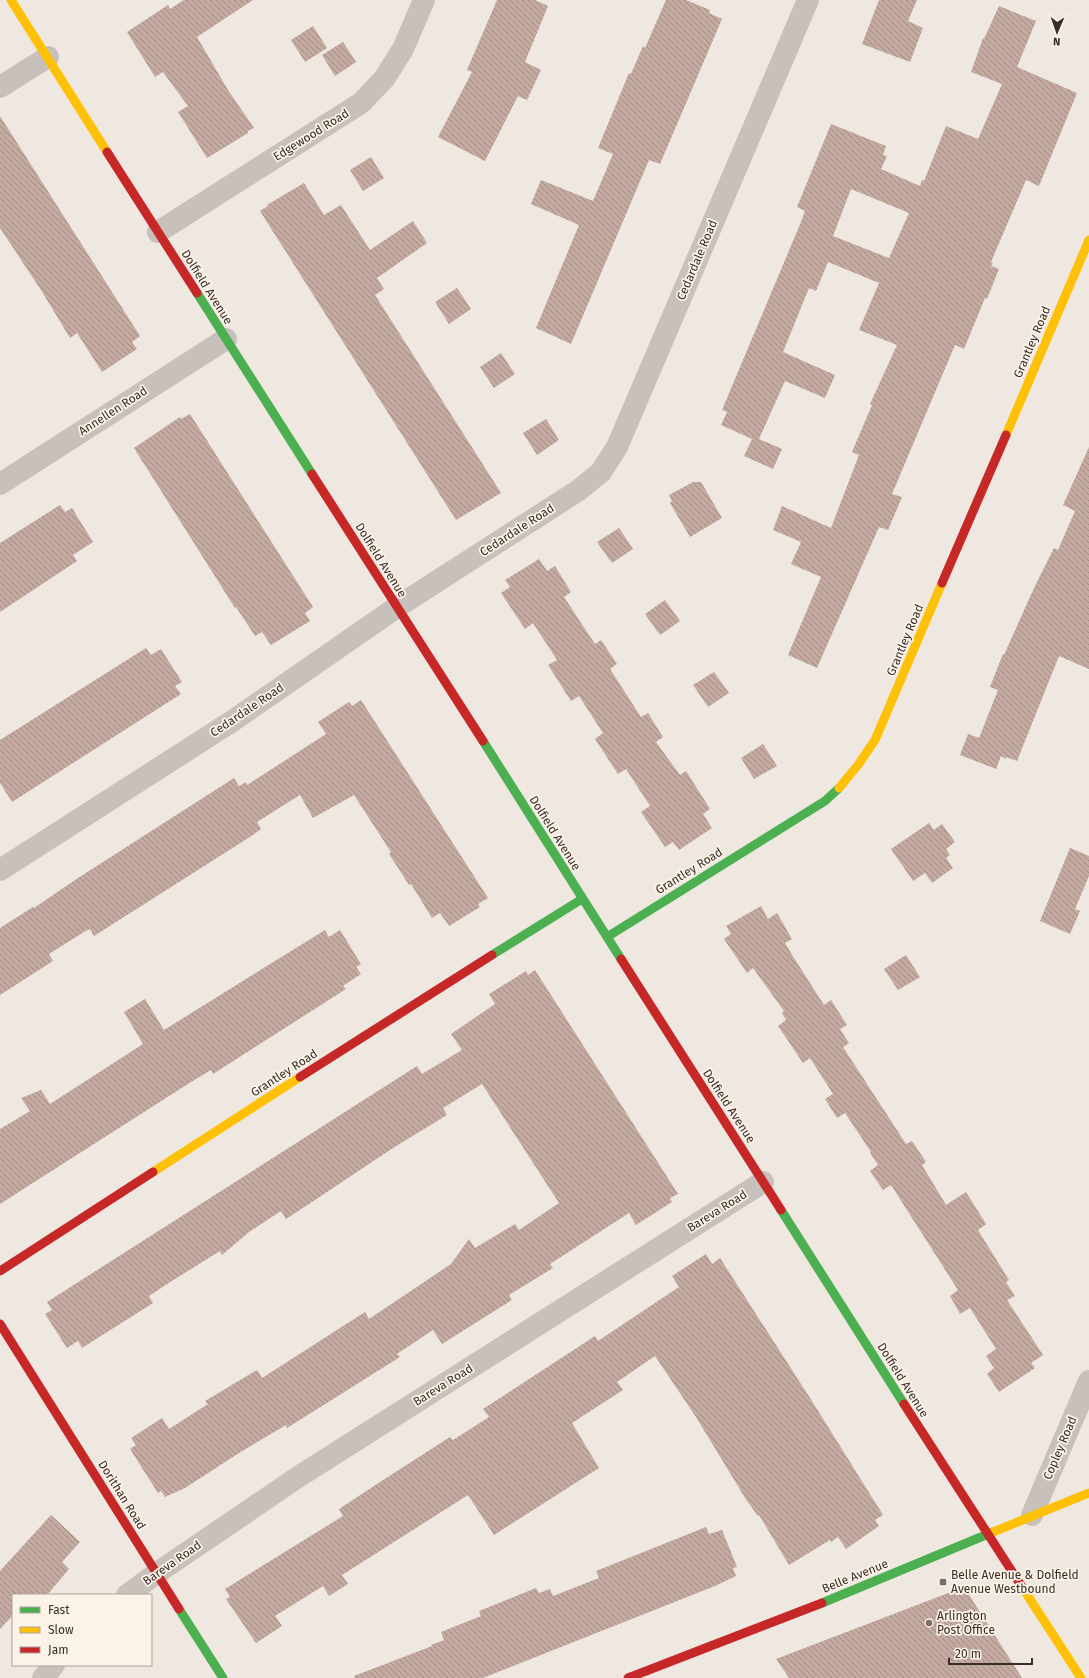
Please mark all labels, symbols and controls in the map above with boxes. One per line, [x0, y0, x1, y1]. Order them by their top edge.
north arrow [1037, 12, 1077, 52]
text: N [1053, 35, 1061, 48]
street label: Edgewood Road [271, 106, 351, 164]
street label: Cedardale Road [674, 218, 720, 302]
street label: Dolfield Avenue [178, 247, 236, 327]
street label: Grantley Road [1011, 304, 1053, 380]
street label: Annellen Road [76, 384, 150, 438]
street label: Cedardale Road [477, 501, 557, 559]
street label: Dolfield Avenue [352, 520, 410, 600]
street label: Grantley Road [884, 602, 926, 678]
street label: Cedardale Road [208, 680, 286, 740]
street label: Dolfield Avenue [526, 793, 584, 873]
street label: Grantley Road [653, 845, 725, 897]
street label: Grantley Road [248, 1046, 320, 1100]
street label: Dolfield Avenue [700, 1066, 758, 1146]
street label: Bareva Road [685, 1187, 749, 1235]
street label: Dolfield Avenue [874, 1340, 932, 1420]
street label: Bareva Road [411, 1361, 475, 1409]
street label: Copley Road [1040, 1414, 1080, 1482]
street label: Dorithan Road [95, 1458, 149, 1532]
street label: Bareva Road [140, 1538, 204, 1588]
street label: Belle Avenue [820, 1556, 890, 1596]
place label: Belle Avenue & Dolfield Avenue Westbound [951, 1568, 1079, 1596]
marker: Belle Avenue & Dolfield Avenue Westbound [938, 1577, 948, 1587]
legend [12, 1594, 152, 1666]
text: Fast [48, 1603, 70, 1617]
place label: Arlington Post Office [937, 1609, 995, 1637]
marker: Arlington Post Office [924, 1618, 934, 1628]
text: Slow [48, 1623, 74, 1637]
scale bar [949, 1640, 1032, 1666]
text: Jam [48, 1643, 68, 1657]
text: 20 m [955, 1647, 981, 1661]

